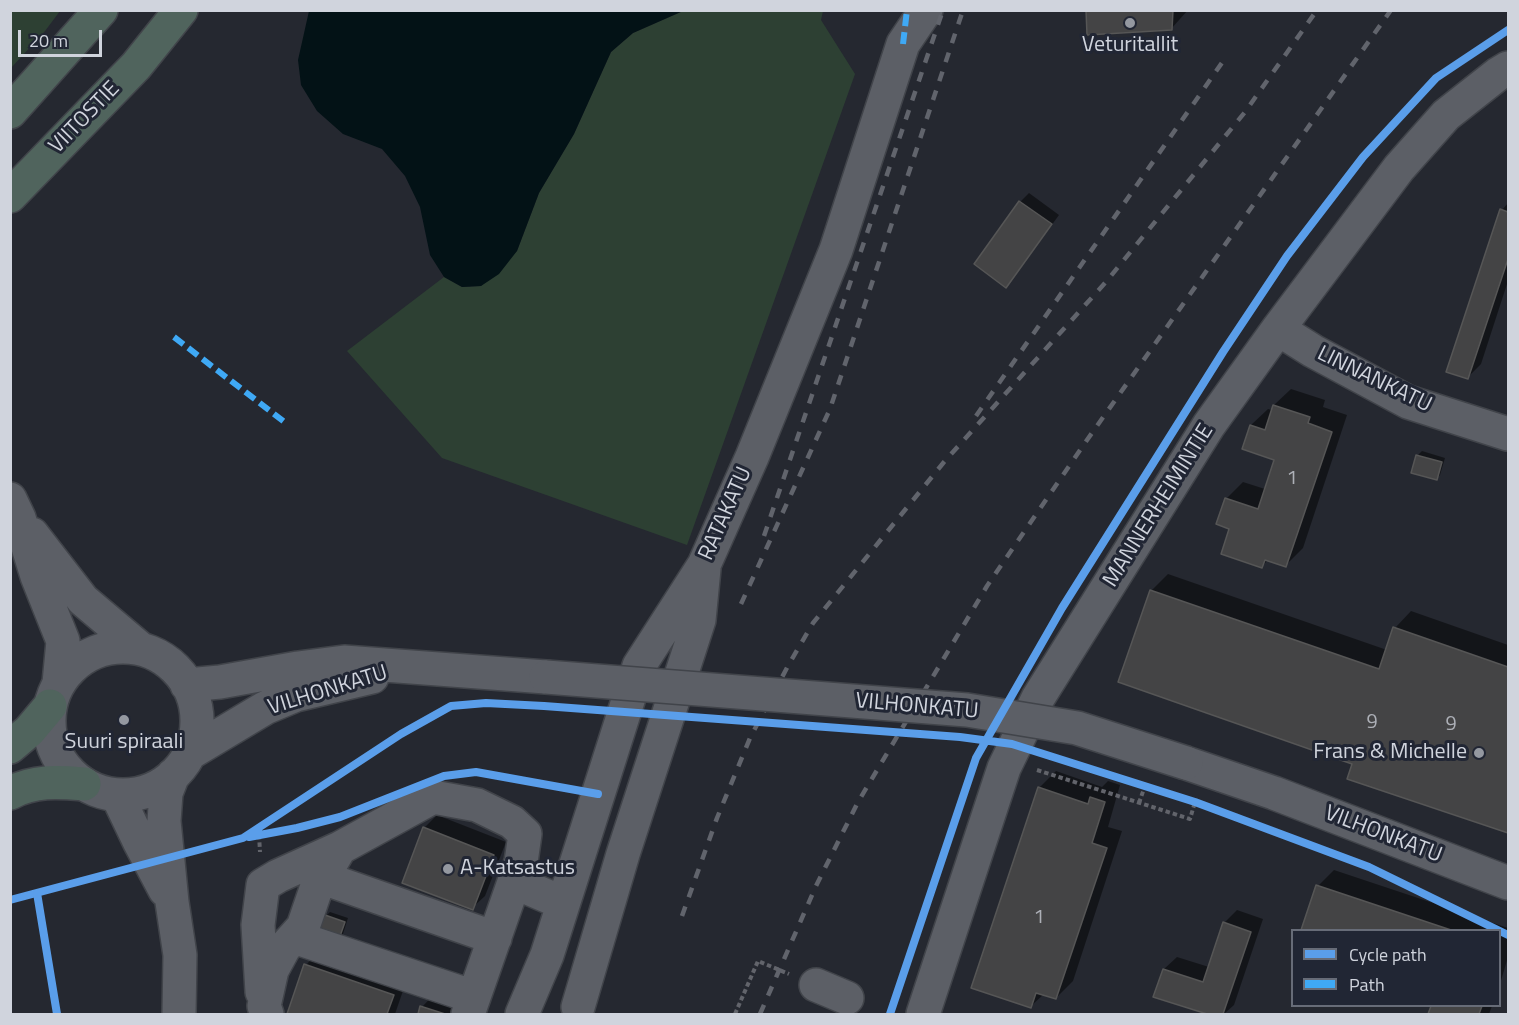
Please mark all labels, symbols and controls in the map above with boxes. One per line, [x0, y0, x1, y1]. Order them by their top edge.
marker: Veturitallit [1123, 16, 1137, 30]
scale bar [21, 18, 105, 56]
text: 20 m [29, 27, 68, 54]
place label: Veturitallit [1082, 33, 1178, 59]
street label: VIITOSTIE [44, 76, 126, 160]
street label: LINNANKATU [1312, 341, 1436, 419]
street label: MANNERHEIMINTIE [1098, 420, 1220, 592]
street label: RATAKATU [694, 463, 758, 565]
house number: 1 [1286, 467, 1298, 491]
street label: VILHONKATU [265, 660, 391, 722]
street label: VILHONKATU [854, 688, 980, 726]
house number: 9 [1366, 711, 1378, 735]
marker: Suuri spiraali [117, 713, 131, 727]
house number: 9 [1445, 713, 1457, 737]
place label: Suuri spiraali [65, 730, 183, 756]
place label: Frans & Michelle [1313, 740, 1467, 766]
marker: Frans & Michelle [1472, 746, 1486, 760]
street label: VILHONKATU [1321, 801, 1445, 869]
place label: A-Katsastus [460, 856, 575, 882]
marker: A-Katsastus [441, 862, 455, 876]
house number: 1 [1033, 906, 1045, 930]
legend [1291, 929, 1501, 1007]
text: Cycle path [1349, 941, 1427, 968]
text: Path [1349, 971, 1385, 998]

